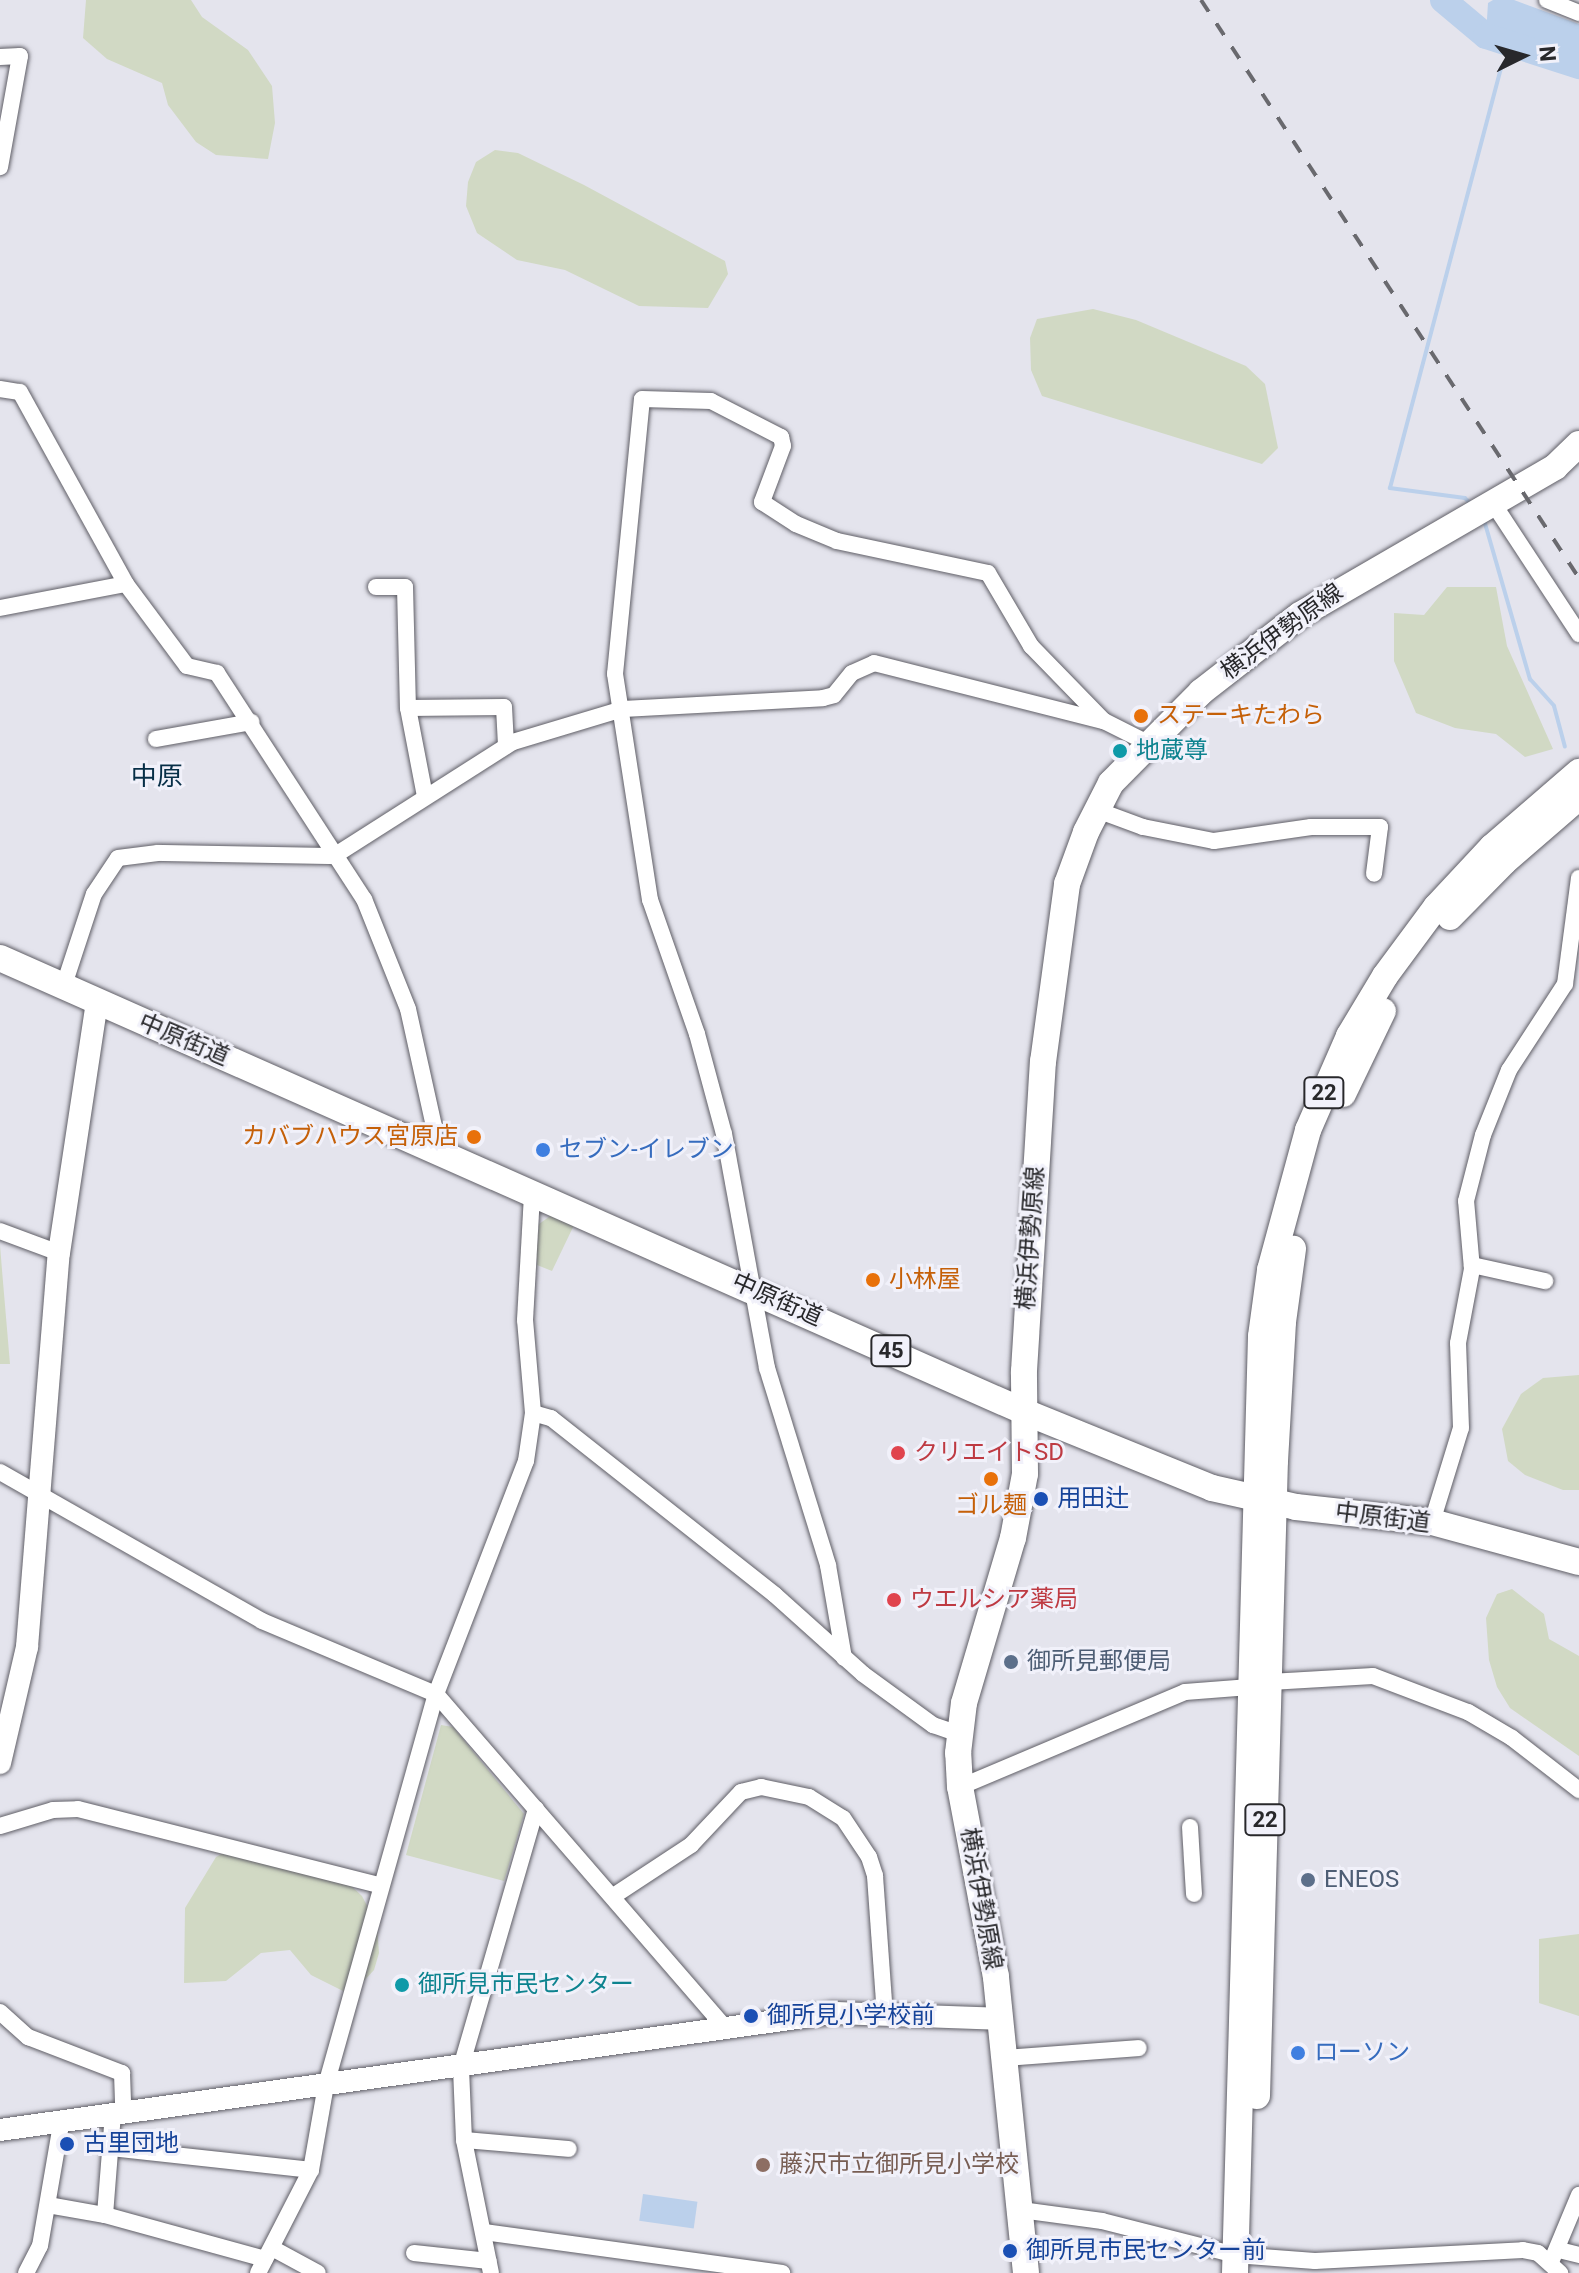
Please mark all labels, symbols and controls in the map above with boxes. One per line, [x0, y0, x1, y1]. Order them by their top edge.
north arrow [1483, 16, 1563, 96]
text: N [1534, 45, 1561, 63]
street label: 横浜伊勢原線 [1215, 578, 1349, 686]
place label: ステーキたわら [1157, 702, 1325, 730]
marker: ステーキたわら [1132, 707, 1150, 725]
place label: 地蔵尊 [1136, 737, 1208, 765]
marker: 地蔵尊 [1111, 742, 1129, 760]
district label: 中原 [131, 761, 183, 793]
street label: 中原街道 [134, 1008, 234, 1072]
road number: 22 [1302, 1075, 1346, 1111]
place label: カバブハウス宮原店 [242, 1123, 458, 1151]
marker: カバブハウス宮原店 [465, 1128, 483, 1146]
place label: セブン-イレブン [559, 1136, 734, 1164]
marker: セブン-イレブン [534, 1141, 552, 1159]
street label: 横浜伊勢原線 [1012, 1165, 1050, 1311]
place label: 小林屋 [889, 1266, 961, 1294]
street label: 中原街道 [727, 1267, 827, 1333]
marker: 小林屋 [864, 1271, 882, 1289]
road number: 45 [869, 1333, 913, 1369]
place label: クリエイトSD [914, 1439, 1064, 1467]
marker: クリエイトSD [889, 1444, 907, 1462]
marker: ゴル麺 [982, 1470, 1000, 1488]
place label: 用田辻 [1057, 1485, 1129, 1513]
marker: 用田辻 [1032, 1490, 1050, 1508]
place label: ゴル麺 [955, 1492, 1027, 1520]
street label: 中原街道 [1334, 1498, 1432, 1538]
place label: ウエルシア薬局 [910, 1586, 1078, 1614]
marker: ウエルシア薬局 [885, 1591, 903, 1609]
place label: 御所見郵便局 [1027, 1648, 1171, 1676]
marker: 御所見郵便局 [1002, 1653, 1020, 1671]
road number: 22 [1243, 1802, 1287, 1838]
street label: 横浜伊勢原線 [954, 1826, 1008, 1972]
place label: ENEOS [1324, 1866, 1399, 1894]
marker: ENEOS [1299, 1871, 1317, 1889]
place label: 御所見市民センター [418, 1971, 634, 1999]
marker: 御所見市民センター [393, 1976, 411, 1994]
place label: 御所見小学校前 [767, 2002, 935, 2030]
marker: 御所見小学校前 [742, 2007, 760, 2025]
place label: ローソン [1314, 2039, 1410, 2067]
marker: ローソン [1289, 2044, 1307, 2062]
place label: 古里団地 [83, 2130, 179, 2158]
marker: 古里団地 [58, 2135, 76, 2153]
place label: 藤沢市立御所見小学校 [779, 2151, 1019, 2179]
marker: 藤沢市立御所見小学校 [754, 2156, 772, 2174]
place label: 御所見市民センター前 [1026, 2237, 1266, 2265]
marker: 御所見市民センター前 [1001, 2242, 1019, 2260]

